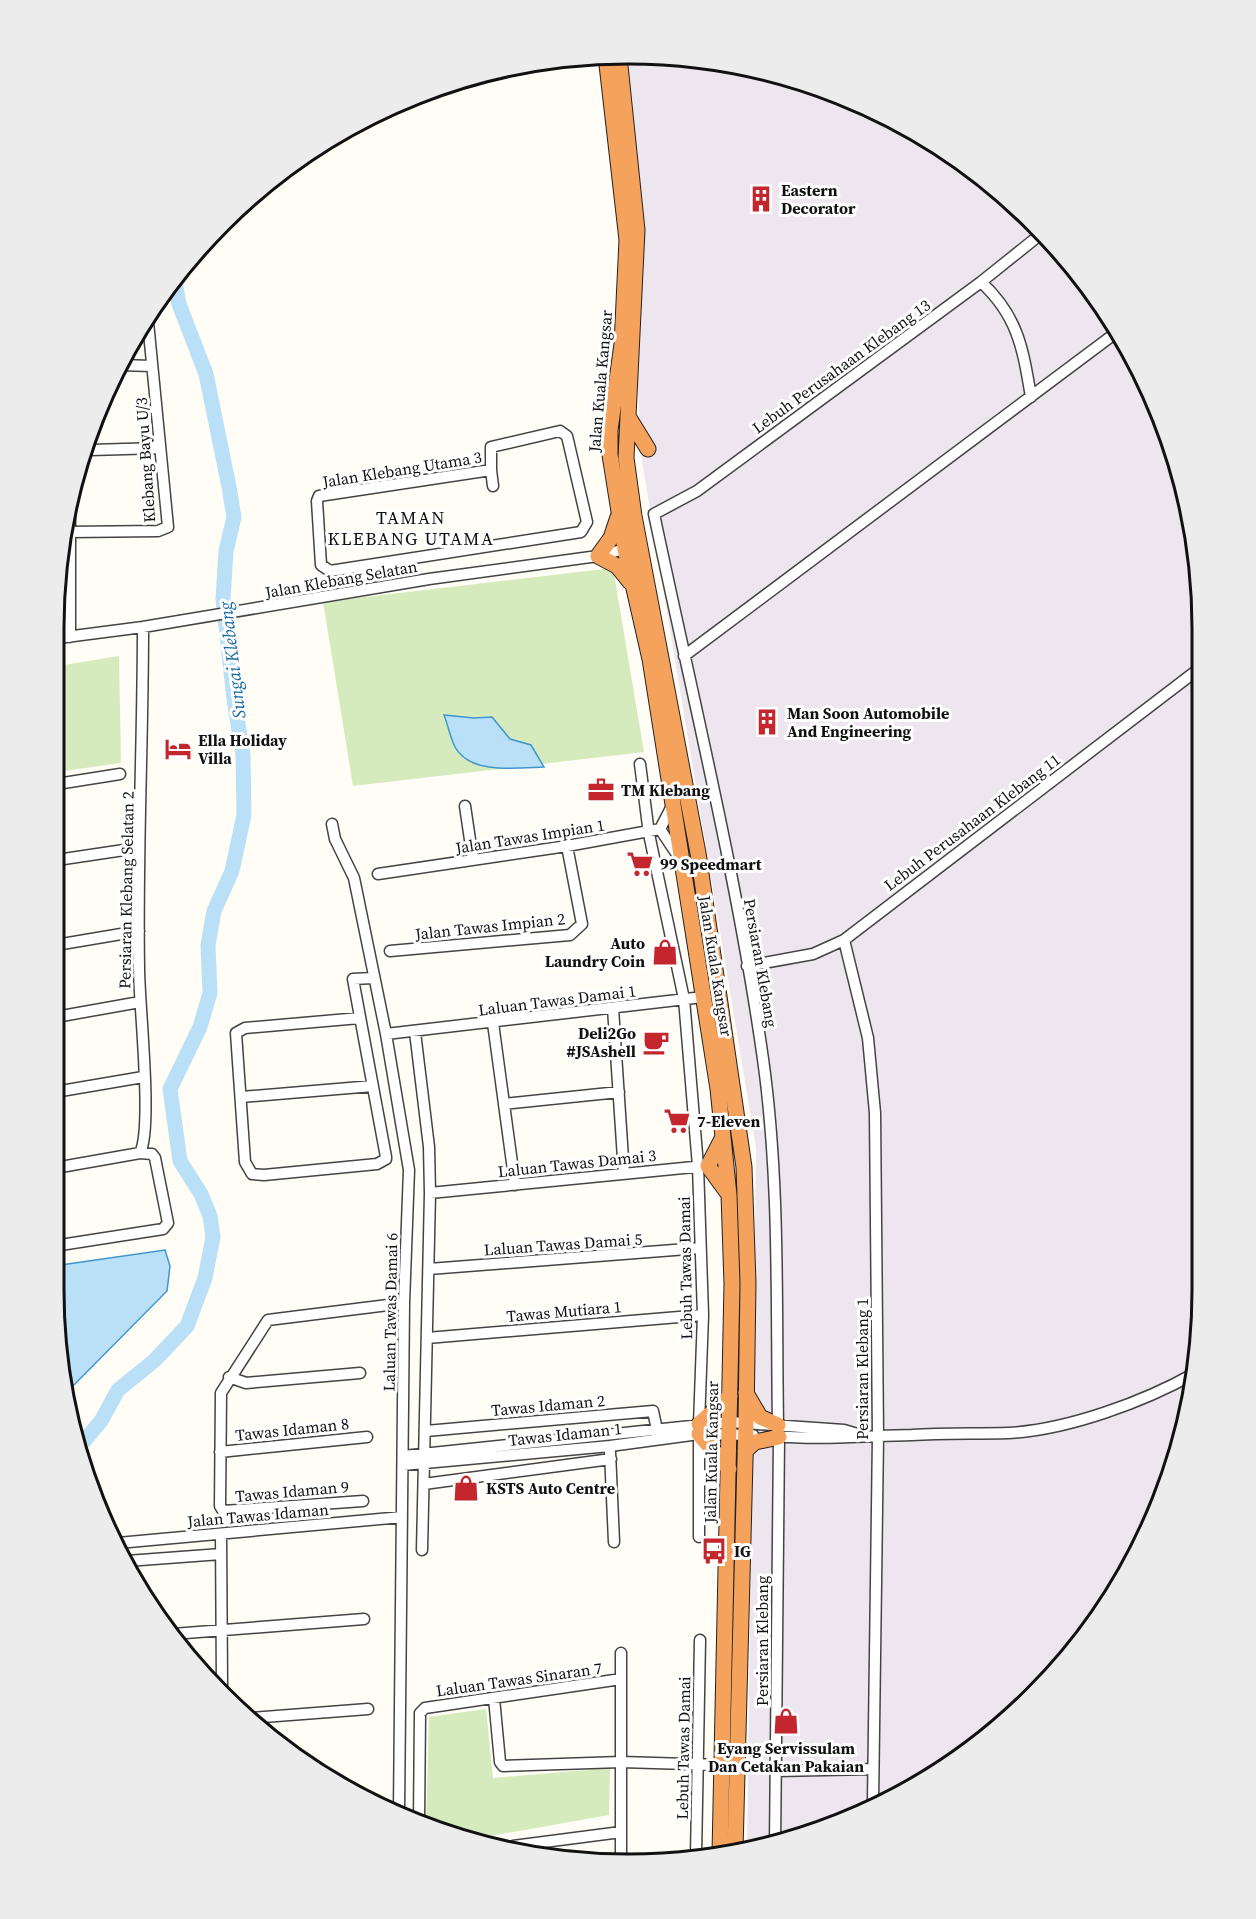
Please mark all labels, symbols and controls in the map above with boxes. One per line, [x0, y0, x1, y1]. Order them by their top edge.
place label: Eastern Decorator [781, 179, 856, 219]
building icon: Eastern Decorator [746, 184, 776, 214]
street label: Lebuh Perusahaan Klebang 13 [747, 294, 935, 438]
street label: Jalan Kuala Kangsar [583, 309, 617, 454]
street label: Klebang Bayu U/3 [130, 397, 160, 523]
street label: Jalan Klebang Utama 3 [320, 446, 483, 493]
district label: TAMAN KLEBANG UTAMA [327, 505, 495, 551]
street label: Jalan Klebang Selatan [262, 555, 419, 603]
water label: Sungai Klebang [212, 599, 252, 720]
place label: Man Soon Automobile And Engineering [787, 702, 949, 742]
building icon: Man Soon Automobile And Engineering [752, 707, 782, 737]
place label: Ella Holiday Villa [198, 729, 287, 769]
hotel icon: Ella Holiday Villa [163, 734, 193, 764]
street label: Lebuh Perusahaan Klebang 11 [879, 748, 1065, 896]
office icon: TM Klebang [586, 775, 616, 805]
place label: TM Klebang [621, 779, 710, 801]
street label: Persiaran Klebang Selatan 2 [113, 791, 139, 989]
street label: Jalan Tawas Impian 1 [453, 813, 606, 859]
supermarket icon: 99 Speedmart [625, 849, 655, 879]
place label: 99 Speedmart [660, 853, 762, 875]
street label: Jalan Kuala Kangsar [694, 893, 738, 1038]
street label: Persiaran Klebang [739, 897, 783, 1029]
street label: Jalan Tawas Impian 2 [413, 907, 566, 945]
place label: Auto Laundry Coin [545, 932, 645, 972]
shop icon: Auto Laundry Coin [650, 937, 680, 967]
street label: Laluan Tawas Damai 1 [477, 979, 637, 1021]
place label: Deli2Go #JSAshell [567, 1022, 636, 1062]
cafe icon: Deli2Go #JSAshell [641, 1027, 671, 1057]
supermarket icon: 7-Eleven [662, 1106, 692, 1136]
place label: 7-Eleven [697, 1110, 760, 1132]
street label: Laluan Tawas Damai 3 [497, 1144, 657, 1182]
street label: Lebuh Tawas Damai [673, 1196, 697, 1340]
street label: Laluan Tawas Damai 5 [483, 1227, 643, 1261]
street label: Laluan Tawas Damai 6 [378, 1232, 402, 1392]
street label: Tawas Mutiara 1 [505, 1295, 623, 1327]
street label: Persiaran Klebang 1 [851, 1298, 873, 1440]
street label: Jalan Kuala Kangsar [699, 1380, 723, 1524]
street label: Tawas Idaman 2 [490, 1389, 606, 1421]
street label: Tawas Idaman 8 [234, 1412, 350, 1446]
street label: Tawas Idaman 1 [507, 1417, 623, 1451]
shop icon: KSTS Auto Centre [451, 1473, 481, 1503]
street label: Tawas Idaman 9 [234, 1475, 350, 1507]
place label: KSTS Auto Centre [486, 1477, 615, 1499]
street label: Jalan Tawas Idaman [185, 1498, 330, 1532]
bus stop icon: IG [699, 1536, 729, 1566]
place label: IG [734, 1540, 751, 1562]
street label: Persiaran Klebang [751, 1576, 773, 1706]
street label: Laluan Tawas Sinaran 7 [435, 1656, 603, 1702]
street label: Lebuh Tawas Damai [671, 1676, 695, 1820]
shop icon: Eyang Servissulam Dan Cetakan Pakaian [771, 1706, 801, 1736]
place label: Eyang Servissulam Dan Cetakan Pakaian [708, 1737, 864, 1777]

